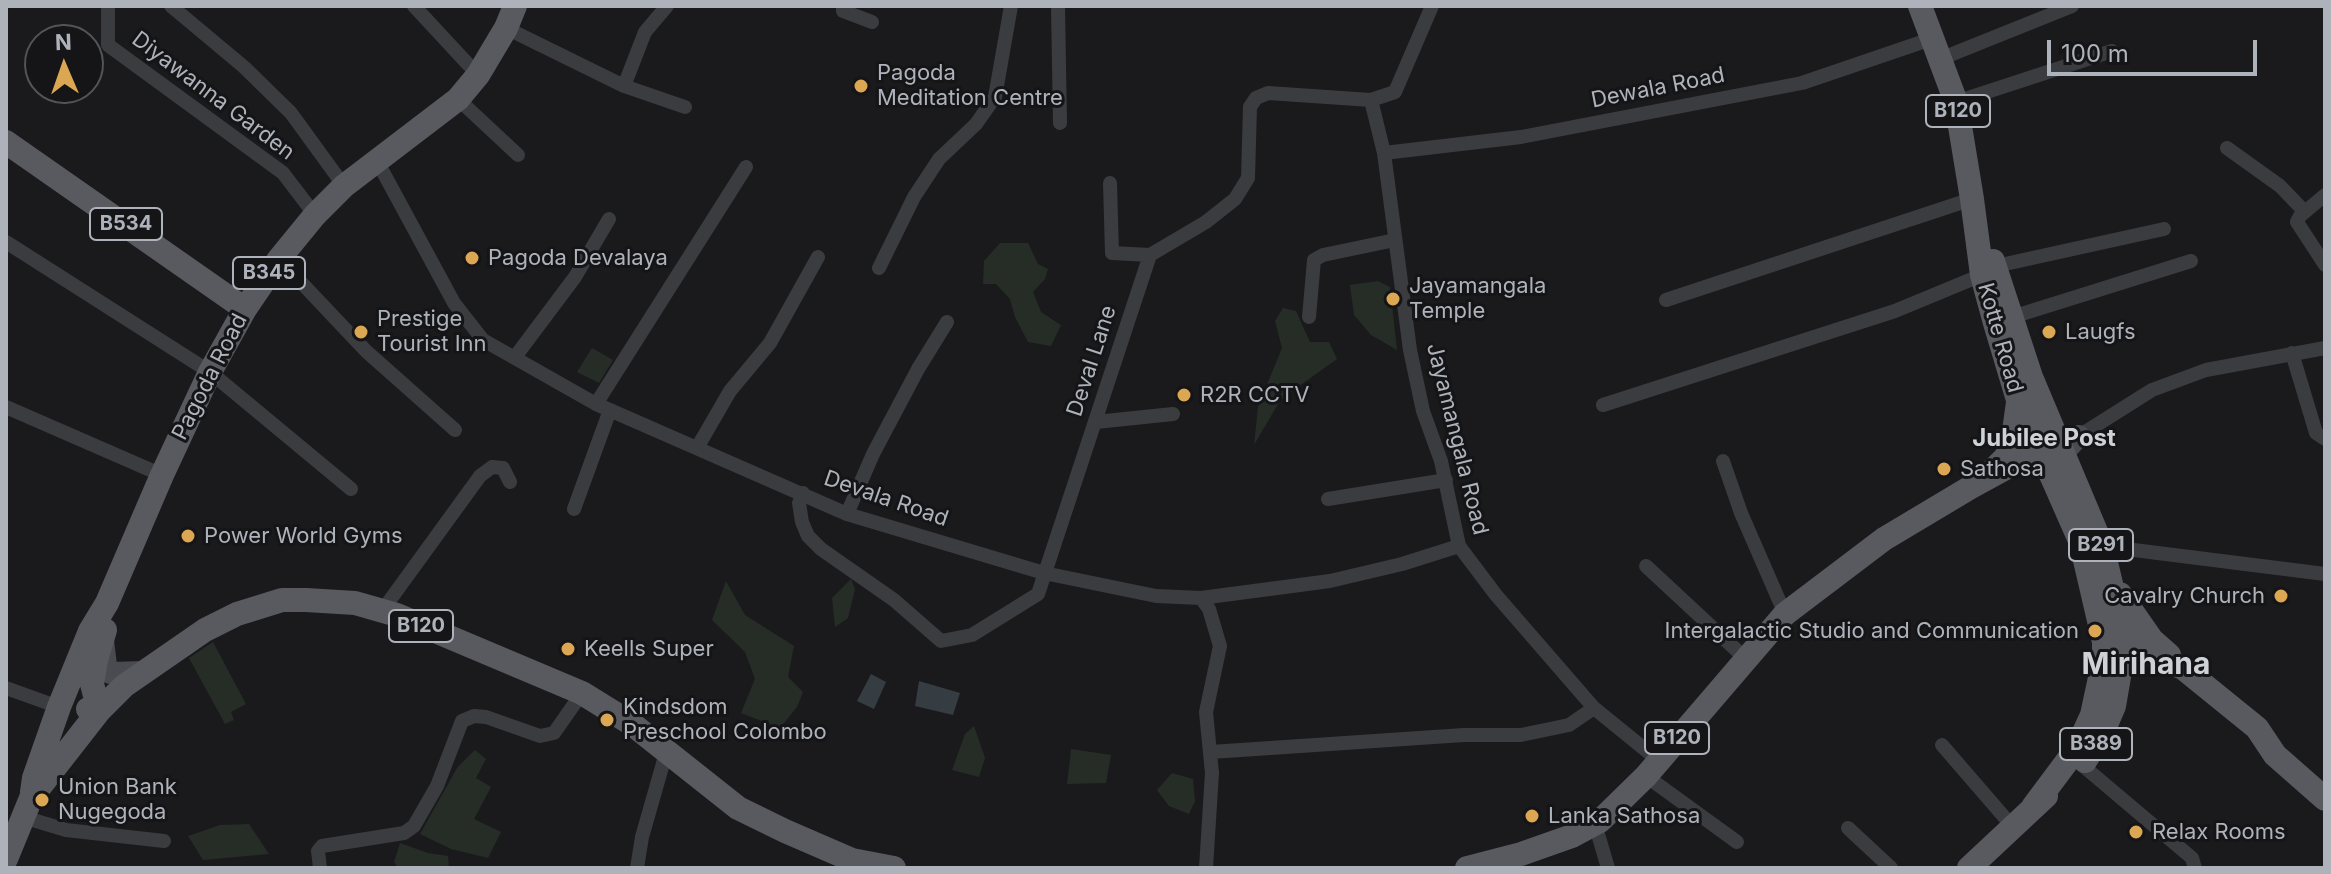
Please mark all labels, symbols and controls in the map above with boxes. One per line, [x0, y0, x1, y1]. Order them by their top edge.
north arrow [24, 24, 104, 104]
scale bar [2051, 24, 2261, 74]
street label: Diyawanna Garden [127, 26, 299, 166]
text: N [54, 29, 72, 55]
text: 100 m [2061, 39, 2129, 68]
place label: Pagoda Meditation Centre [877, 60, 1063, 112]
street label: Dewala Road [1589, 62, 1727, 114]
marker: Pagoda Meditation Centre [852, 77, 870, 95]
road number: B120 [1926, 95, 1990, 127]
road number: B534 [90, 208, 162, 240]
place label: Pagoda Devalaya [488, 245, 668, 271]
marker: Pagoda Devalaya [463, 249, 481, 267]
road number: B345 [233, 257, 305, 289]
place label: Jayamangala Temple [1409, 273, 1546, 324]
street label: Kotte Road [1972, 280, 2028, 396]
marker: Jayamangala Temple [1384, 290, 1402, 308]
street label: Deval Lane [1062, 302, 1122, 420]
place label: Prestige Tourist Inn [377, 306, 487, 358]
street label: Pagoda Road [167, 309, 253, 445]
place label: Laugfs [2065, 319, 2136, 345]
marker: Prestige Tourist Inn [352, 323, 370, 341]
marker: Laugfs [2040, 323, 2058, 341]
street label: Jayamangala Road [1420, 340, 1494, 538]
place label: R2R CCTV [1200, 382, 1309, 408]
marker: R2R CCTV [1175, 386, 1193, 404]
district label: Jubilee Post [1972, 425, 2116, 453]
place label: Sathosa [1960, 456, 2044, 482]
marker: Sathosa [1935, 460, 1953, 478]
street label: Devala Road [820, 465, 952, 533]
place label: Power World Gyms [204, 523, 403, 549]
marker: Power World Gyms [179, 527, 197, 545]
road number: B291 [2069, 529, 2133, 561]
place label: Cavalry Church [2104, 583, 2265, 609]
marker: Cavalry Church [2272, 587, 2290, 605]
road number: B120 [389, 610, 453, 642]
place label: Intergalactic Studio and Communication [1664, 618, 2079, 644]
marker: Intergalactic Studio and Communication [2086, 622, 2104, 640]
place label: Keells Super [584, 636, 714, 662]
marker: Keells Super [559, 640, 577, 658]
district label: Mirihana [2082, 647, 2210, 683]
place label: Kindsdom Preschool Colombo [623, 694, 827, 746]
marker: Kindsdom Preschool Colombo [598, 711, 616, 729]
road number: B120 [1645, 722, 1709, 754]
road number: B389 [2060, 728, 2132, 760]
place label: Union Bank Nugegoda [58, 774, 177, 826]
marker: Union Bank Nugegoda [33, 791, 51, 809]
place label: Lanka Sathosa [1548, 803, 1700, 829]
marker: Lanka Sathosa [1523, 807, 1541, 825]
place label: Relax Rooms [2152, 819, 2286, 845]
marker: Relax Rooms [2127, 823, 2145, 841]

